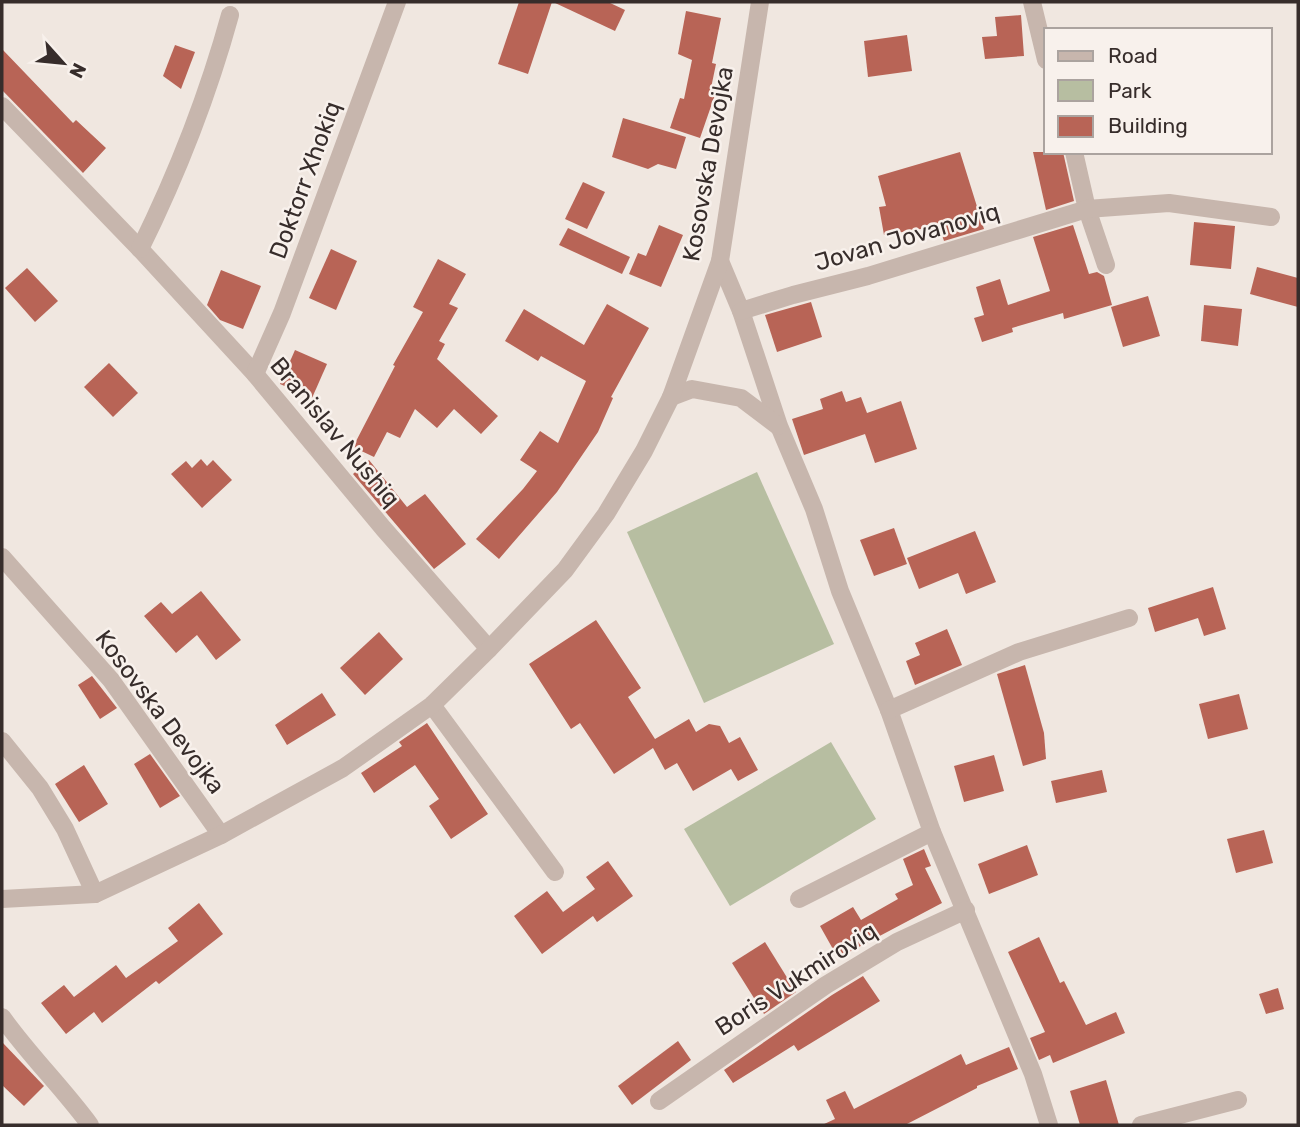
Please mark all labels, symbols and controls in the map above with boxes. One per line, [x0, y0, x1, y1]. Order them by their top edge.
north arrow [28, 28, 98, 98]
legend [1044, 28, 1272, 154]
text: Road [1108, 43, 1158, 68]
text: N [64, 59, 91, 82]
street label: Kosovska Devojka [677, 65, 739, 263]
text: Park [1108, 78, 1152, 103]
street label: Doktorr Xhokiq [264, 97, 346, 263]
text: Building [1108, 113, 1188, 138]
street label: Jovan Jovanoviq [811, 197, 1003, 277]
street label: Branislav Nushiq [264, 352, 406, 512]
street label: Kosovska Devojka [90, 625, 230, 799]
street label: Boris Vukmiroviq [710, 916, 882, 1042]

